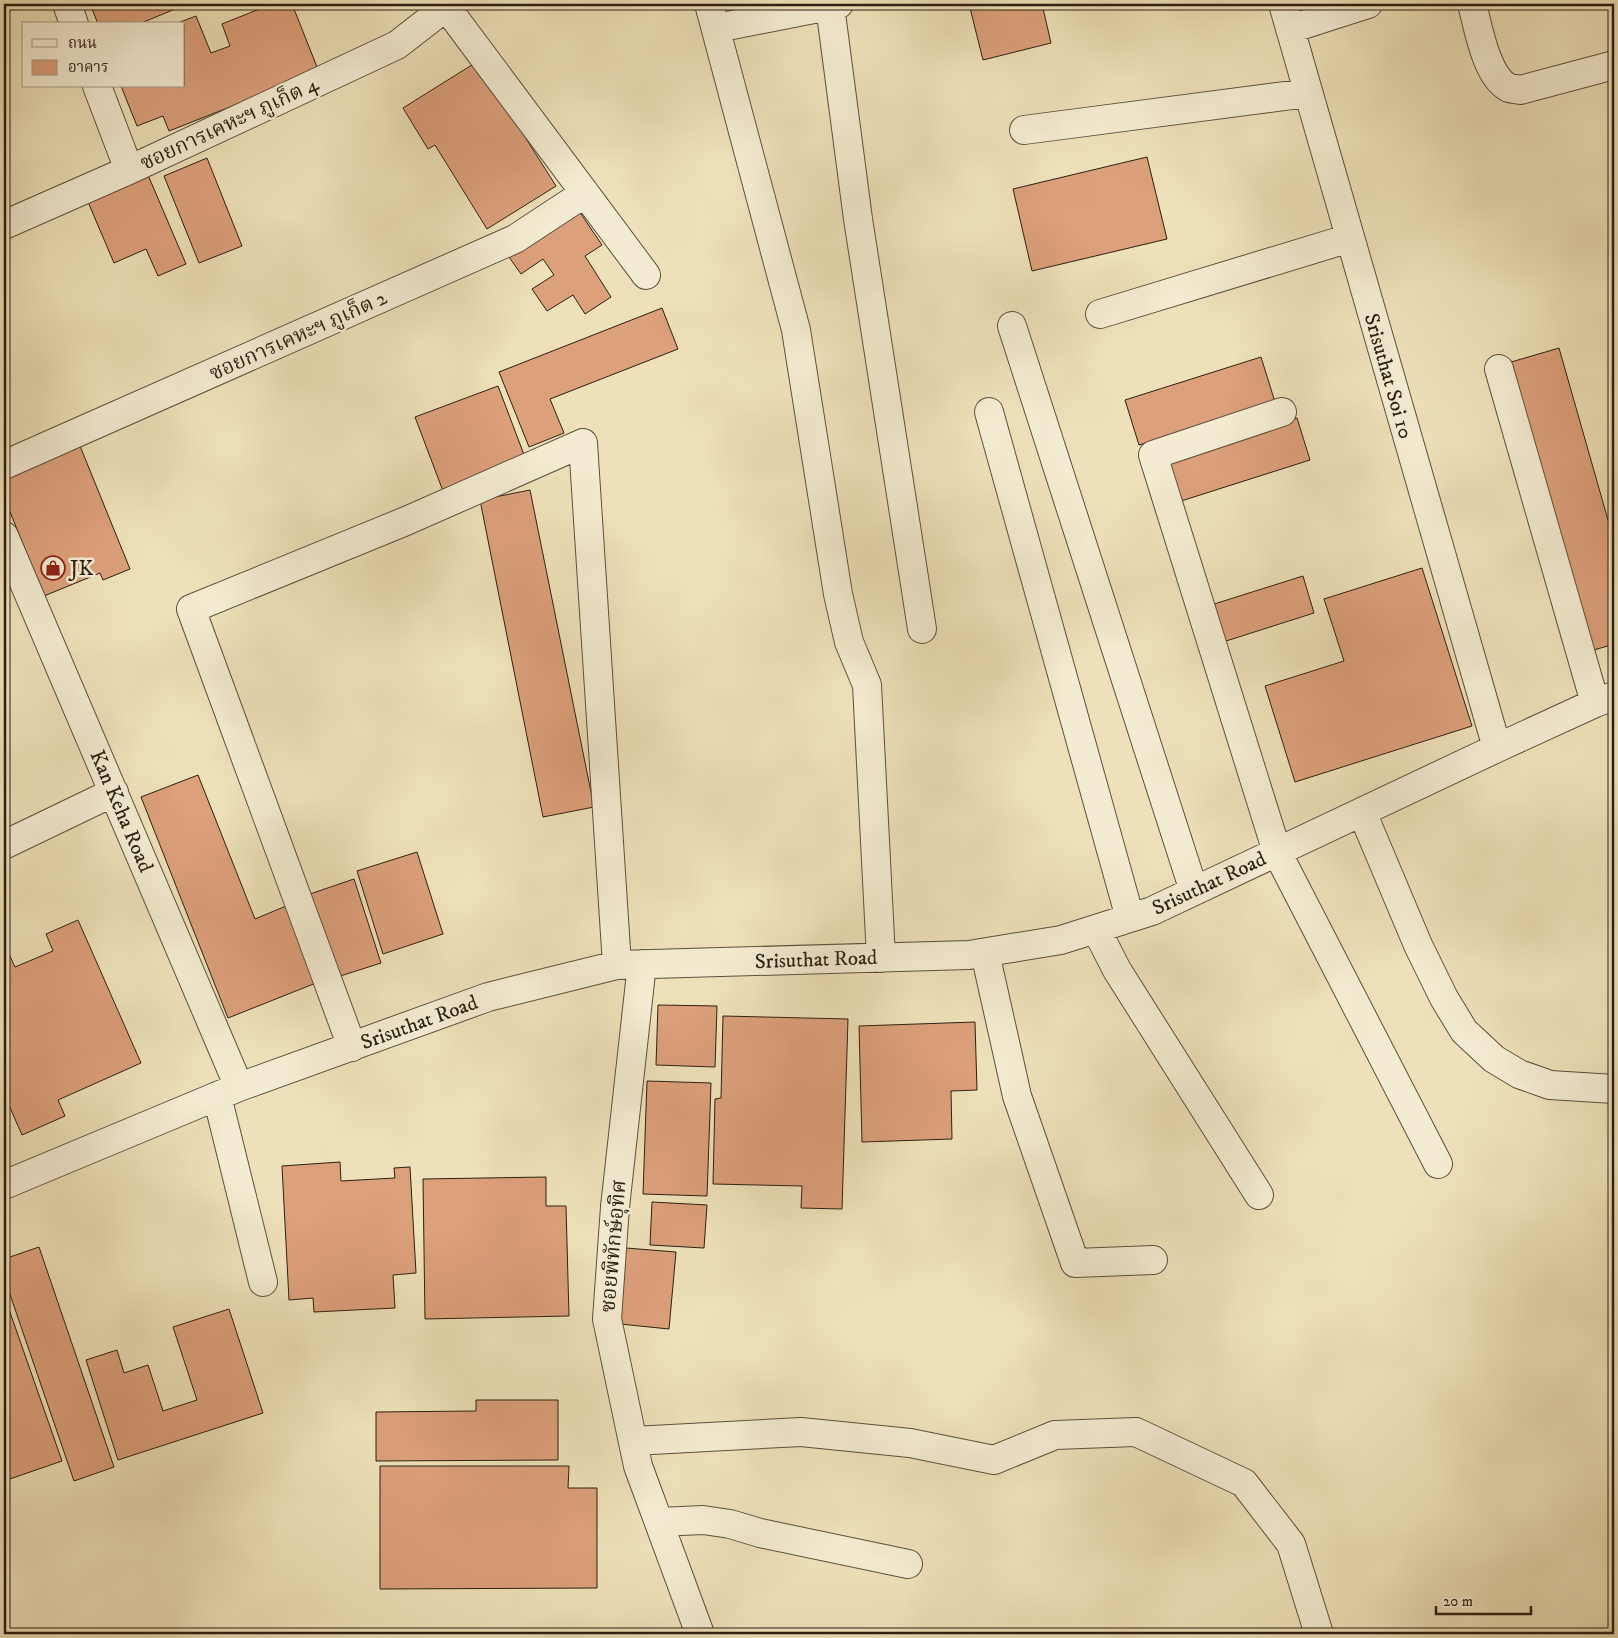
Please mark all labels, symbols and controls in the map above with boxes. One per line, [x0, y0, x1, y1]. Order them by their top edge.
legend [22, 22, 185, 88]
text: ถนน [68, 34, 97, 53]
text: อาคาร [68, 58, 108, 77]
street label: ซอยการเคหะฯ ภูเก็ต 4 [136, 71, 324, 177]
street label: ซอยการเคหะฯ ภูเก็ต 2 [205, 285, 392, 387]
street label: Srisuthat Soi 10 [1358, 311, 1418, 442]
shop icon: JK [40, 555, 66, 581]
place label: JK [68, 556, 93, 582]
street label: Kan Keha Road [84, 746, 159, 877]
street label: Srisuthat Road [1148, 846, 1271, 922]
street label: Srisuthat Road [754, 945, 878, 975]
street label: Srisuthat Road [357, 990, 482, 1056]
street label: ซอยพิทักษ์อุทิศ [594, 1179, 633, 1314]
scale bar [1436, 1583, 1530, 1615]
text: 20 m [1443, 1592, 1473, 1611]

